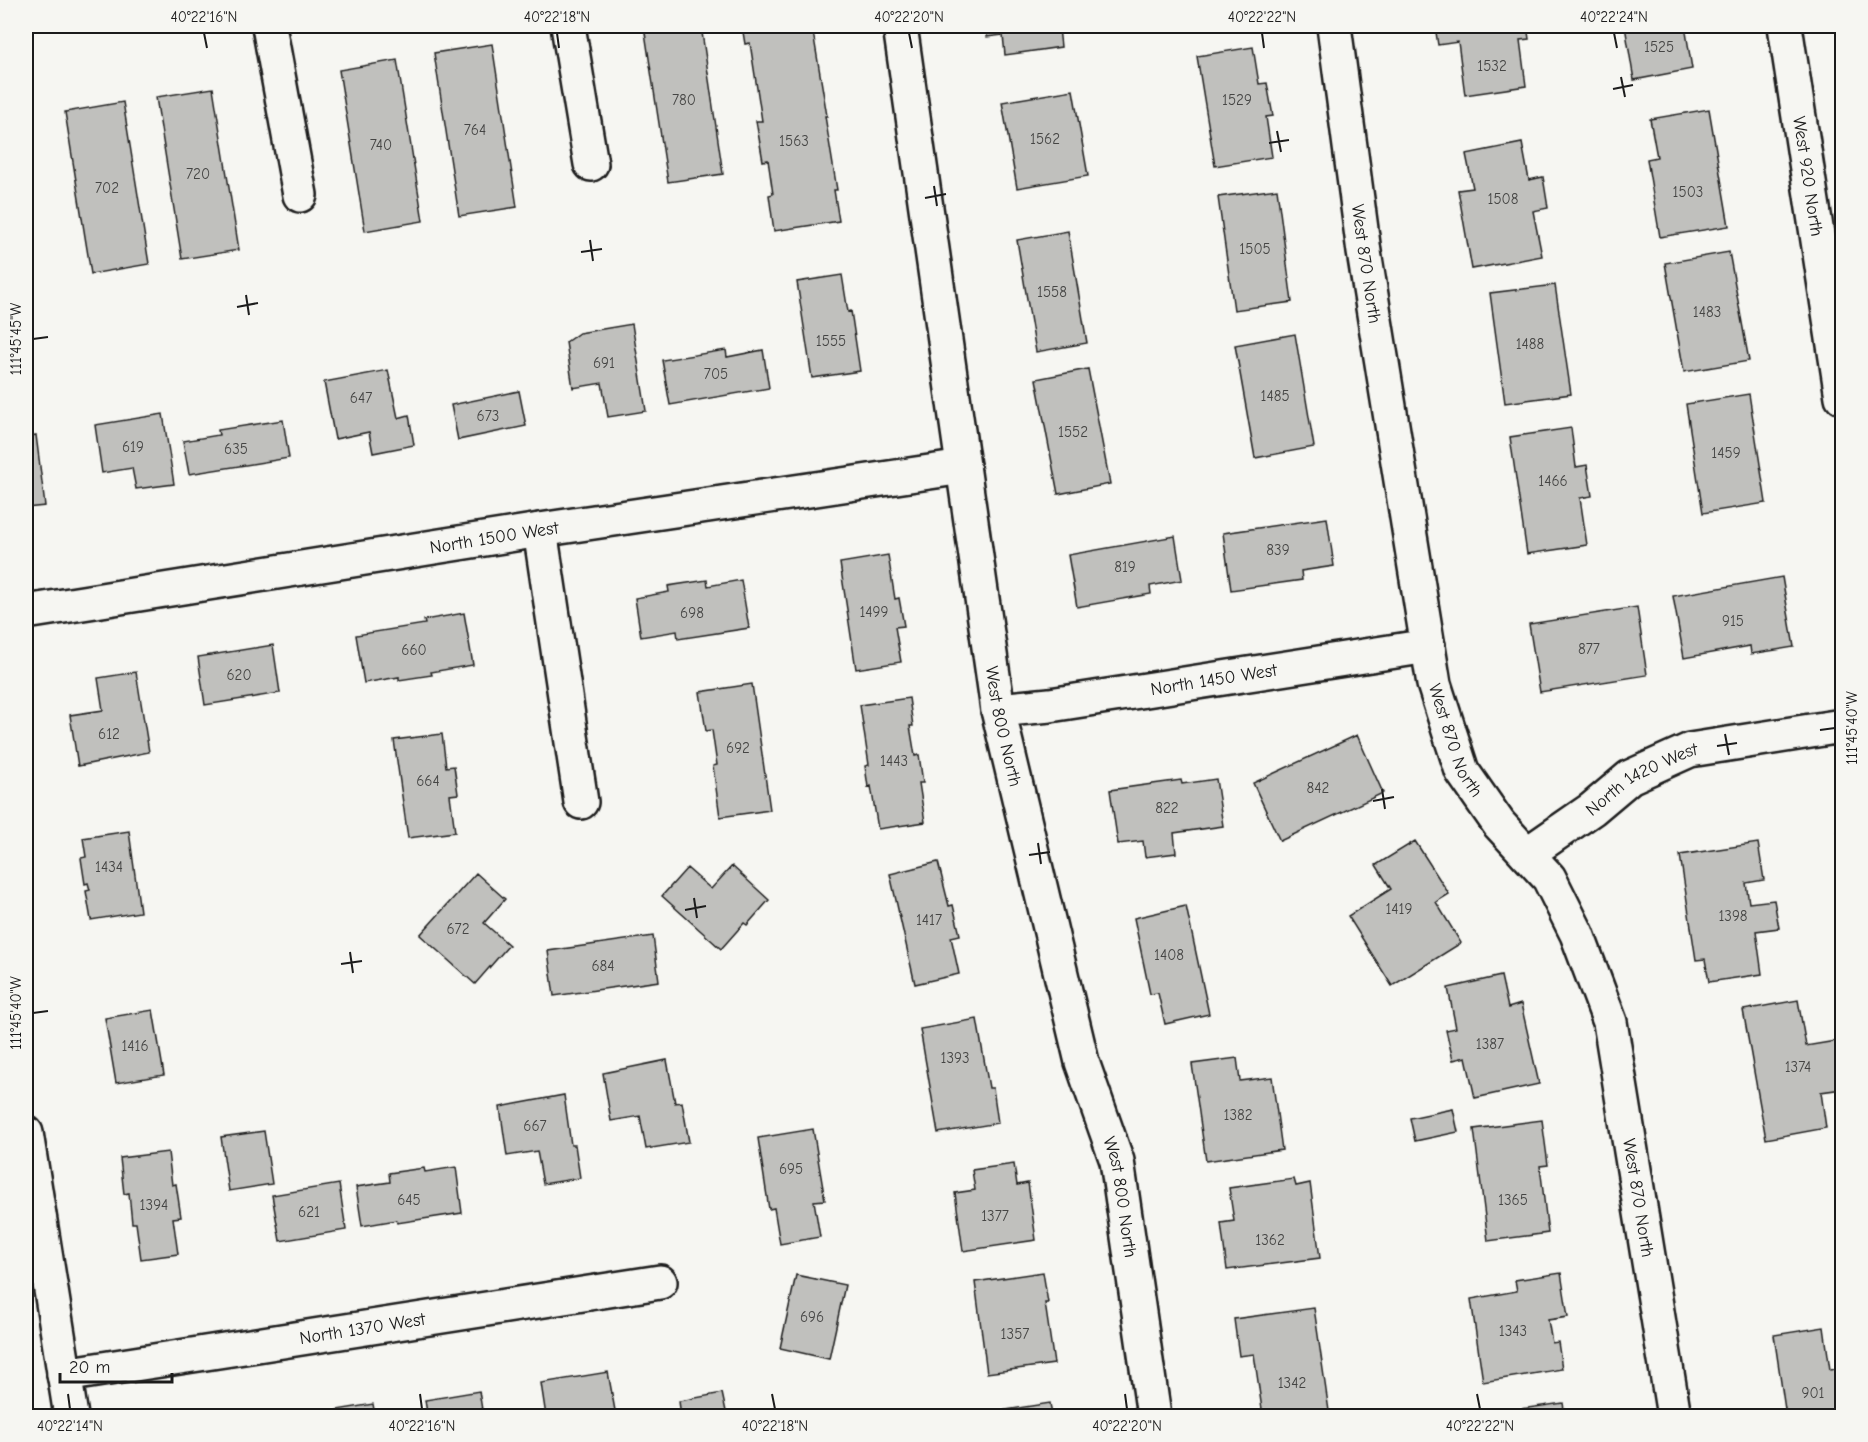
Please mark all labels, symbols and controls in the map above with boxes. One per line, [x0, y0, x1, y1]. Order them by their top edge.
text: 40°22'16"N [171, 8, 237, 26]
text: 40°22'18"N [524, 8, 590, 26]
text: 40°22'20"N [874, 8, 944, 26]
text: 40°22'22"N [1228, 8, 1296, 26]
text: 40°22'24"N [1580, 8, 1648, 26]
house number: 1525 [1644, 38, 1674, 56]
house number: 1532 [1477, 57, 1507, 75]
house number: 780 [672, 91, 696, 109]
house number: 1529 [1222, 91, 1252, 109]
street label: West 920 North [1788, 115, 1827, 238]
house number: 764 [464, 121, 486, 139]
house number: 1562 [1030, 130, 1060, 148]
house number: 1563 [779, 132, 809, 150]
house number: 740 [370, 136, 392, 154]
house number: 720 [186, 165, 210, 183]
house number: 702 [95, 179, 119, 197]
house number: 1503 [1673, 183, 1703, 201]
house number: 1508 [1488, 190, 1518, 208]
street label: West 870 North [1347, 203, 1385, 325]
house number: 1505 [1239, 240, 1271, 258]
house number: 1558 [1037, 283, 1067, 301]
text: 111°45'45"W [7, 303, 25, 375]
house number: 1483 [1693, 303, 1721, 321]
house number: 1555 [816, 332, 846, 350]
house number: 1488 [1516, 335, 1544, 353]
house number: 691 [593, 354, 615, 372]
house number: 705 [704, 365, 728, 383]
house number: 1485 [1260, 387, 1290, 405]
house number: 647 [350, 389, 372, 407]
house number: 673 [477, 407, 499, 425]
house number: 1552 [1058, 423, 1088, 441]
house number: 619 [122, 438, 144, 456]
house number: 635 [224, 440, 248, 458]
house number: 1459 [1711, 444, 1741, 462]
house number: 1466 [1538, 472, 1568, 490]
street label: North 1500 West [428, 517, 561, 558]
house number: 839 [1266, 541, 1290, 559]
house number: 819 [1114, 558, 1136, 576]
house number: 1499 [859, 603, 889, 621]
house number: 698 [680, 604, 704, 622]
house number: 915 [1722, 612, 1744, 630]
house number: 877 [1578, 640, 1600, 658]
house number: 660 [401, 641, 427, 659]
street label: North 1450 West [1149, 660, 1280, 700]
street label: West 800 North [981, 665, 1026, 789]
house number: 620 [226, 666, 252, 684]
street label: West 870 North [1424, 681, 1487, 801]
text: 111°45'40"W [1843, 691, 1861, 765]
house number: 612 [98, 725, 120, 743]
house number: 692 [726, 739, 750, 757]
street label: North 1420 West [1582, 739, 1700, 821]
house number: 1443 [880, 752, 908, 770]
house number: 664 [416, 772, 440, 790]
house number: 842 [1307, 779, 1329, 797]
house number: 822 [1155, 799, 1179, 817]
house number: 1434 [95, 858, 123, 876]
house number: 1419 [1385, 900, 1413, 918]
house number: 1398 [1718, 907, 1748, 925]
house number: 1417 [916, 911, 942, 929]
house number: 672 [446, 920, 470, 938]
house number: 1408 [1154, 946, 1184, 964]
house number: 684 [591, 957, 615, 975]
text: 111°45'40"W [7, 976, 25, 1050]
house number: 1387 [1476, 1035, 1504, 1053]
house number: 1416 [121, 1037, 149, 1055]
house number: 1393 [940, 1049, 970, 1067]
house number: 1374 [1785, 1058, 1811, 1076]
house number: 1382 [1223, 1106, 1253, 1124]
house number: 667 [523, 1117, 547, 1135]
street label: West 800 North [1098, 1134, 1141, 1259]
street label: West 870 North [1618, 1137, 1658, 1259]
house number: 695 [779, 1160, 803, 1178]
house number: 645 [397, 1191, 421, 1209]
house number: 1365 [1498, 1191, 1528, 1209]
house number: 1394 [140, 1196, 168, 1214]
house number: 621 [298, 1203, 320, 1221]
house number: 1377 [981, 1207, 1009, 1225]
house number: 1362 [1255, 1231, 1285, 1249]
house number: 696 [800, 1308, 824, 1326]
street label: North 1370 West [298, 1309, 428, 1349]
house number: 1343 [1499, 1322, 1527, 1340]
house number: 1357 [1001, 1325, 1029, 1343]
scale bar [60, 1346, 172, 1384]
text: 20 m [69, 1357, 110, 1378]
house number: 1342 [1278, 1374, 1306, 1392]
house number: 901 [1801, 1384, 1825, 1402]
text: 40°22'14"N [37, 1417, 103, 1435]
text: 40°22'16"N [389, 1417, 455, 1435]
text: 40°22'18"N [742, 1417, 808, 1435]
text: 40°22'20"N [1092, 1417, 1162, 1435]
text: 40°22'22"N [1446, 1417, 1514, 1435]

